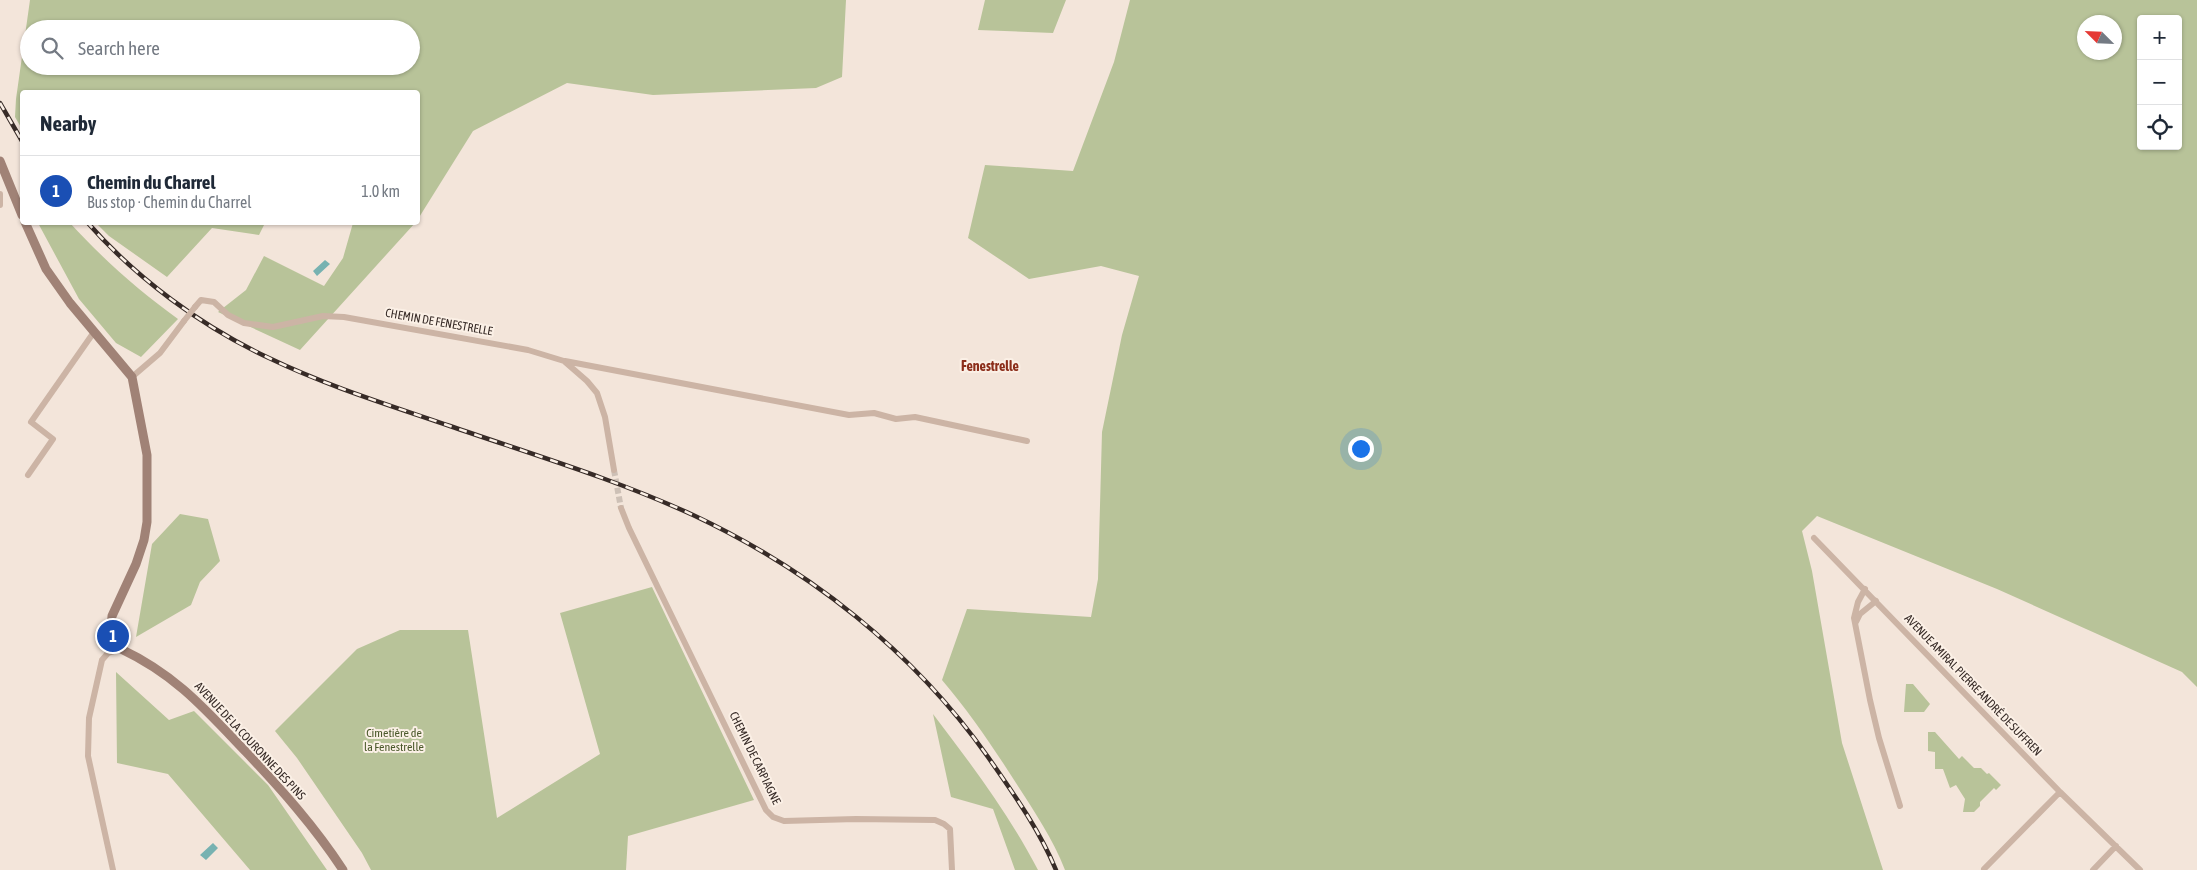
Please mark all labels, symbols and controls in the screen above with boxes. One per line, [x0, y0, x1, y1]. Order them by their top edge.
north arrow [2077, 15, 2122, 60]
map controls [2137, 15, 2182, 150]
button: + [2137, 15, 2182, 60]
search box [20, 20, 420, 75]
icon: search [38, 34, 66, 62]
text: Search here [78, 37, 160, 59]
button: − [2137, 60, 2182, 105]
button: locate [2137, 105, 2182, 150]
text: Nearby [40, 111, 96, 135]
text: Chemin du Charrel [87, 171, 216, 193]
text: 1 [52, 182, 60, 200]
text: 1.0 km [361, 182, 400, 200]
text: Bus stop · Chemin du Charrel [87, 193, 251, 211]
street label: CHEMIN DE FENESTRELLE [384, 306, 494, 338]
district label: Fenestrelle [961, 358, 1019, 374]
your location [1348, 436, 1374, 462]
street label: AVENUE AMIRAL PIERRE ANDRÉ DE SUFFREN [1901, 611, 2045, 759]
pin: 1 [97, 617, 129, 655]
street label: AVENUE DE LA COURONNE DES PINS [192, 679, 308, 803]
street label: CHEMIN DE CARPIAGNE [726, 709, 784, 807]
park label: Cimetière de la Fenestrelle [364, 726, 424, 754]

